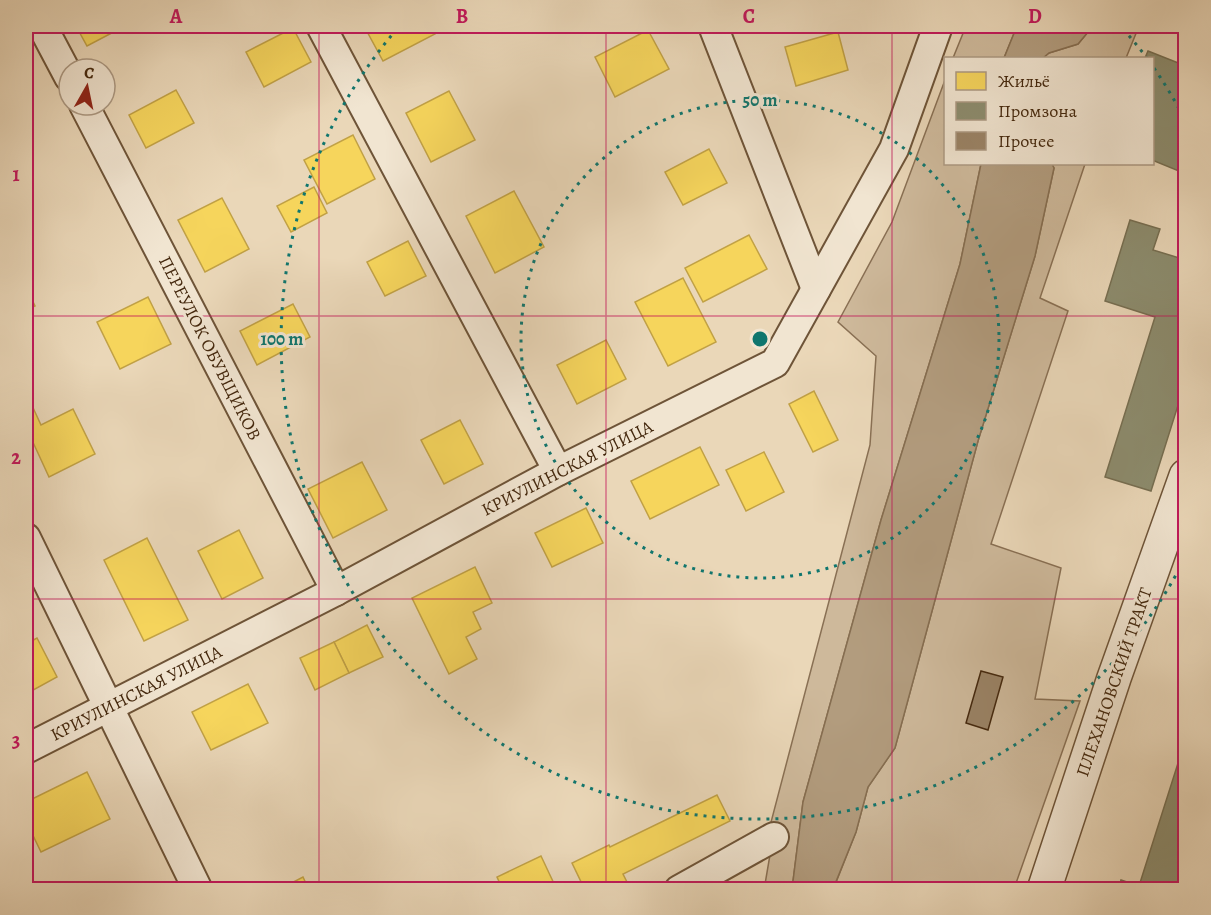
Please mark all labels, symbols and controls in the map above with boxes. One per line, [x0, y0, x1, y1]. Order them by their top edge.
text: A [169, 3, 183, 30]
text: B [456, 3, 468, 30]
text: C [743, 3, 755, 30]
text: D [1028, 3, 1042, 30]
north arrow [57, 57, 117, 117]
legend [944, 57, 1154, 165]
text: С [83, 62, 96, 85]
text: Жильё [998, 69, 1050, 93]
text: 50 m [743, 88, 777, 112]
text: Промзона [998, 99, 1078, 123]
text: Прочее [998, 129, 1054, 153]
text: 1 [12, 161, 20, 188]
street label: ПЕРЕУЛОК ОБУВЩИКОВ [153, 252, 267, 444]
text: 100 m [261, 327, 303, 351]
centre of rings [750, 329, 770, 349]
street label: КРИУЛИНСКАЯ УЛИЦА [477, 414, 657, 522]
text: 2 [11, 444, 21, 471]
street label: ПЛЕХАНОВСКИЙ ТРАКТ [1070, 584, 1158, 780]
street label: КРИУЛИНСКАЯ УЛИЦА [46, 639, 226, 747]
text: 3 [12, 727, 20, 754]

